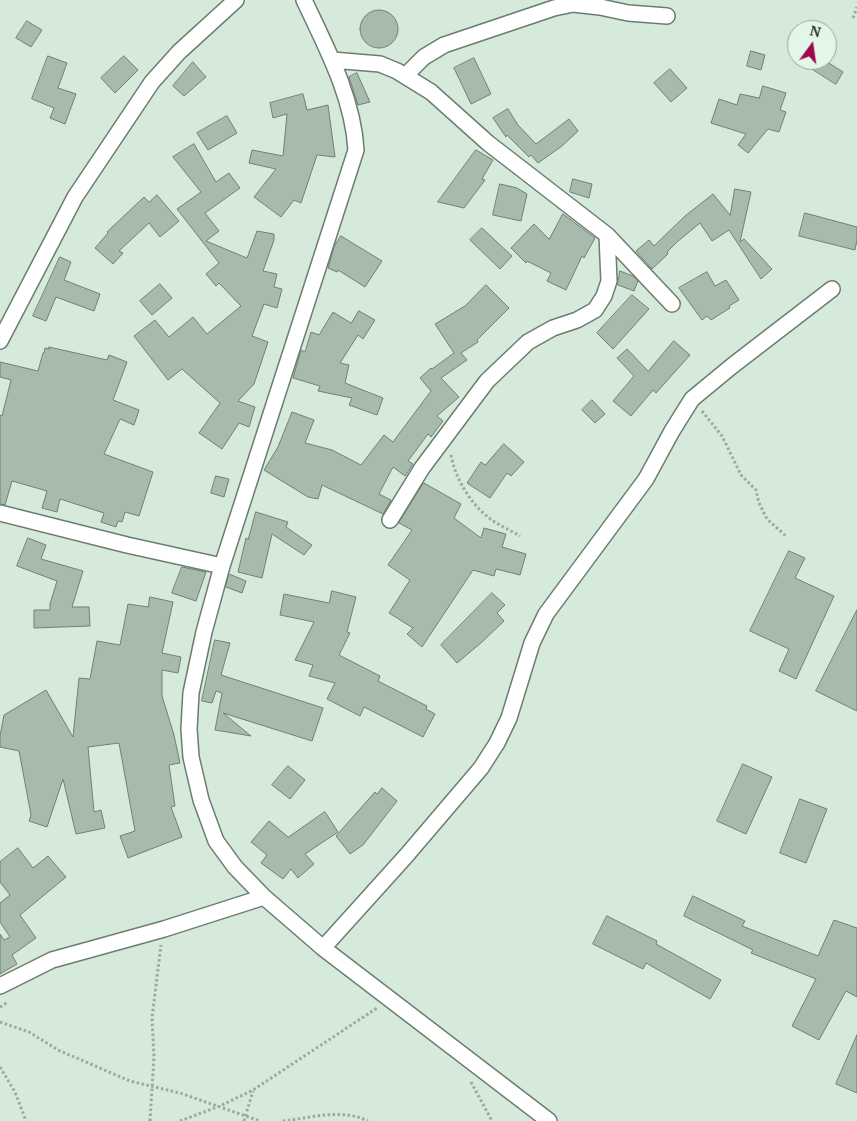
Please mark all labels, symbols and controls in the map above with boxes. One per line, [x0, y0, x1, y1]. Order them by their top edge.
north arrow [787, 20, 837, 70]
text: N [808, 20, 823, 41]

